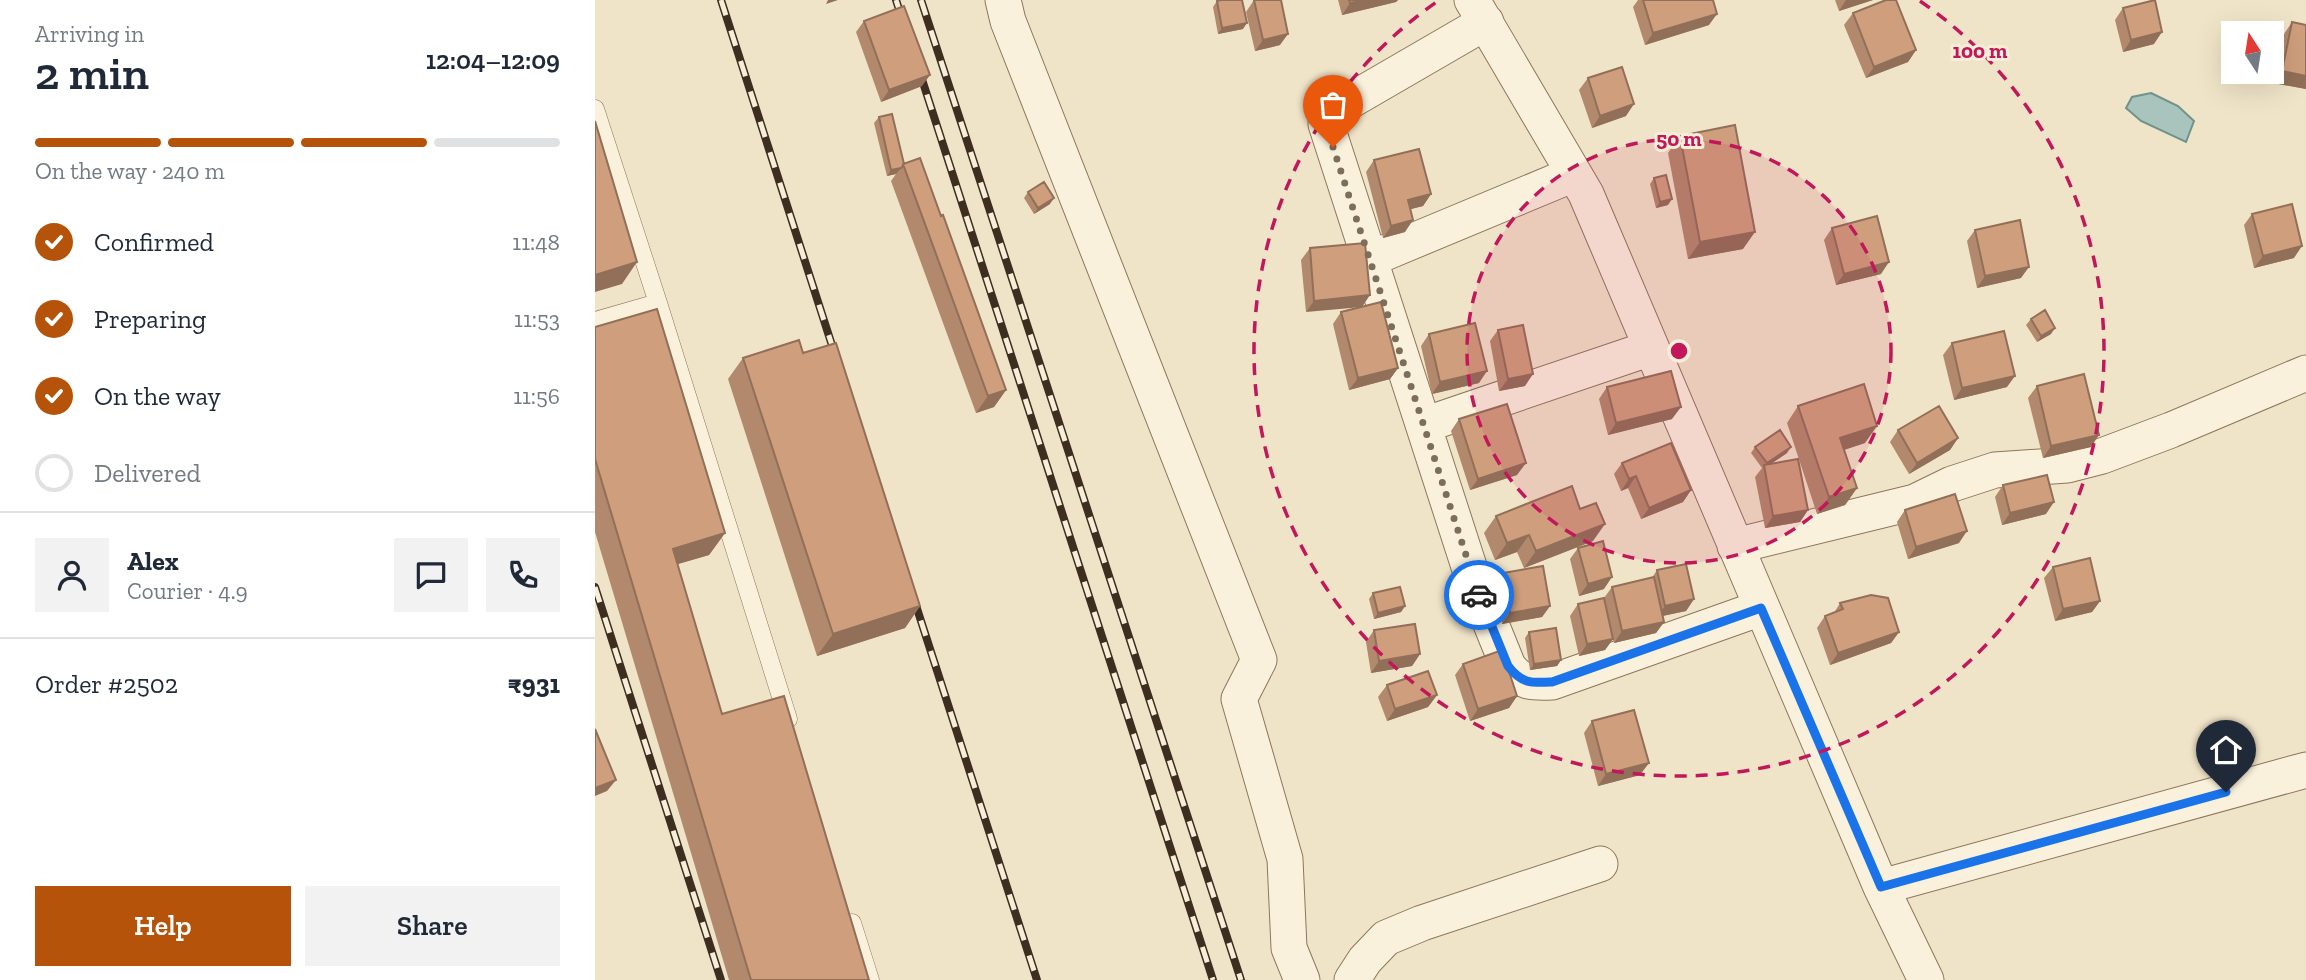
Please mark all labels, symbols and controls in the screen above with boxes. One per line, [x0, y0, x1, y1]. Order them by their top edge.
text: Arriving in [35, 20, 144, 48]
north arrow [2221, 21, 2284, 84]
map controls [2221, 21, 2284, 84]
text: 100 m [1953, 38, 2008, 63]
text: 12:04–12:09 [426, 44, 560, 76]
text: 2 min [35, 46, 149, 101]
pin [1303, 75, 1363, 147]
icon: bag [1314, 86, 1352, 124]
text: 50 m [1656, 126, 1702, 151]
text: On the way · 240 m [35, 157, 225, 185]
icon: check [35, 223, 73, 261]
text: Confirmed [94, 226, 214, 258]
text: 11:48 [512, 228, 560, 256]
icon: check [35, 300, 73, 338]
text: Preparing [94, 303, 206, 335]
text: 11:53 [514, 305, 560, 333]
centre of rings [1667, 339, 1691, 363]
icon: check [35, 377, 73, 415]
text: On the way [94, 380, 221, 412]
text: 11:56 [513, 382, 560, 410]
text: Delivered [94, 457, 201, 489]
button: person [35, 538, 109, 612]
button: chat [394, 538, 468, 612]
button: phone [486, 538, 560, 612]
text: Alex [127, 545, 179, 577]
courier [1444, 560, 1514, 630]
icon: car [1460, 576, 1498, 614]
text: Courier · 4.9 [127, 577, 248, 605]
text: Order #2502 [35, 668, 178, 700]
text: ₹931 [508, 668, 560, 700]
pin [2196, 720, 2256, 792]
icon: home [2207, 731, 2245, 769]
button: Help [35, 886, 291, 966]
button: Share [305, 886, 560, 966]

